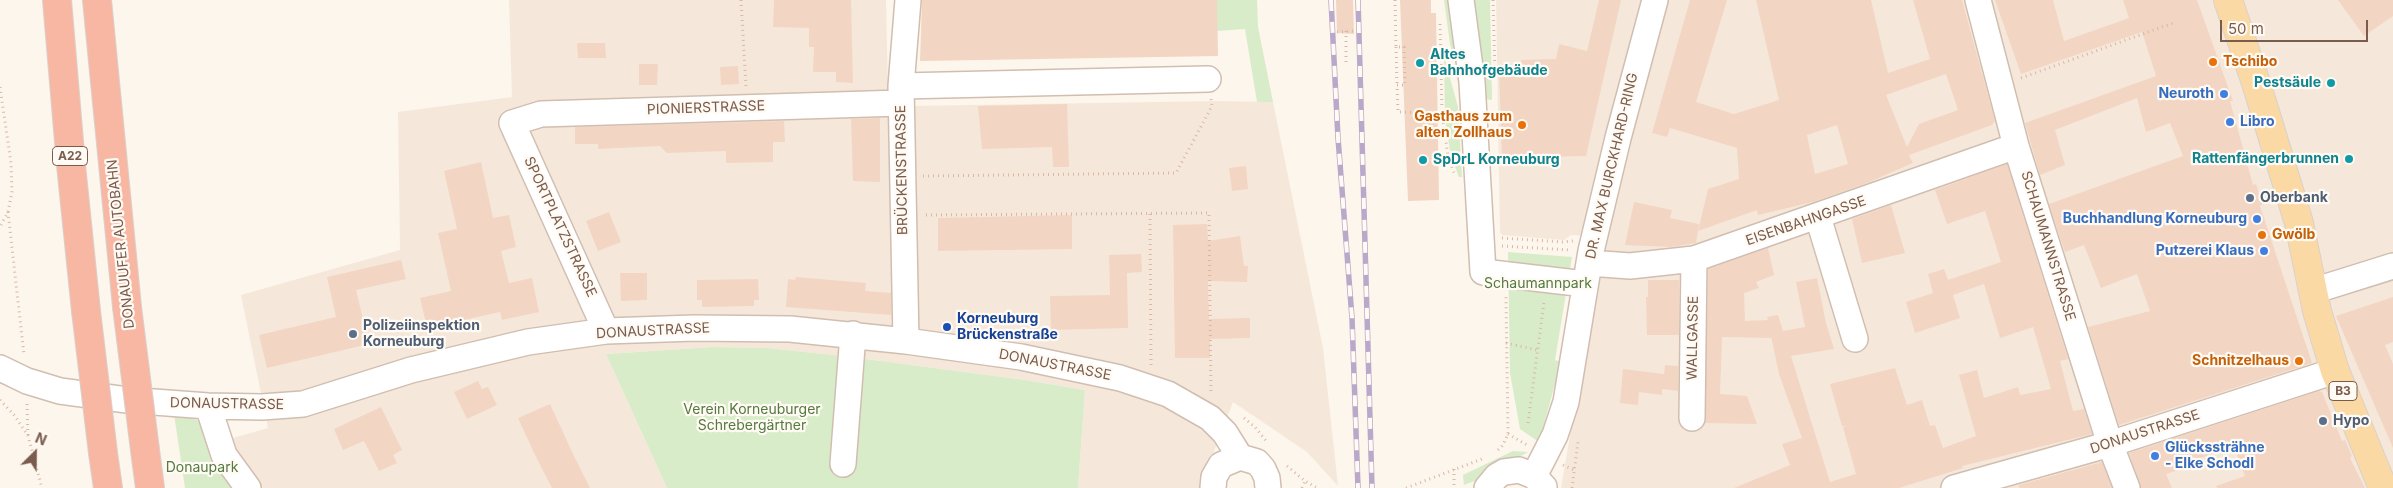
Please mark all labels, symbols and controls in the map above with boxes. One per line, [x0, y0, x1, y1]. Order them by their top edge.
scale bar [2223, 10, 2370, 42]
text: 50 m [2228, 19, 2264, 38]
place label: Altes Bahnhofgebäude [1430, 47, 1548, 80]
place label: Tschibo [2223, 54, 2277, 70]
marker: Tschibo [2207, 56, 2219, 68]
marker: Altes Bahnhofgebäude [1414, 57, 1426, 69]
street label: DR. MAX BURCKHARD-RING [1582, 71, 1642, 261]
place label: Pestsäule [2254, 75, 2321, 91]
marker: Pestsäule [2325, 77, 2337, 89]
place label: Neuroth [2158, 86, 2214, 102]
marker: Neuroth [2218, 88, 2230, 100]
street label: PIONIERSTRASSE [647, 98, 765, 118]
street label: BRÜCKENSTRASSE [892, 105, 912, 235]
place label: Gasthaus zum alten Zollhaus [1414, 109, 1512, 142]
place label: Libro [2240, 114, 2274, 130]
marker: Libro [2224, 116, 2236, 128]
marker: Gasthaus zum alten Zollhaus [1516, 119, 1528, 131]
road number: A22 [52, 146, 88, 166]
place label: Rattenfängerbrunnen [2192, 151, 2339, 167]
place label: SpDrL Korneuburg [1433, 152, 1560, 168]
marker: Rattenfängerbrunnen [2343, 153, 2355, 165]
street label: SPORTPLATZSTRASSE [520, 154, 600, 300]
marker: SpDrL Korneuburg [1417, 154, 1429, 166]
street label: DONAUUFER AUTOBAHN [104, 159, 138, 329]
street label: SCHAUMANNSTRASSE [2017, 169, 2079, 323]
place label: Oberbank [2260, 190, 2328, 206]
marker: Oberbank [2244, 192, 2256, 204]
street label: EISENBAHNGASSE [1744, 193, 1868, 249]
place label: Buchhandlung Korneuburg [2063, 211, 2247, 227]
marker: Buchhandlung Korneuburg [2251, 213, 2263, 225]
place label: Gwölb [2272, 227, 2315, 243]
marker: Gwölb [2256, 229, 2268, 241]
place label: Putzerei Klaus [2156, 243, 2254, 259]
marker: Putzerei Klaus [2258, 245, 2270, 257]
park label: Schaumannpark [1484, 276, 1592, 292]
street label: WALLGASSE [1684, 296, 1702, 380]
place label: Korneuburg Brückenstraße [957, 311, 1058, 344]
place label: Polizeiinspektion Korneuburg [363, 318, 480, 351]
street label: DONAUSTRASSE [596, 320, 710, 342]
marker: Korneuburg Brückenstraße [941, 321, 953, 333]
marker: Polizeiinspektion Korneuburg [347, 328, 359, 340]
street label: DONAUSTRASSE [997, 346, 1113, 384]
place label: Schnitzelhaus [2192, 353, 2289, 369]
marker: Schnitzelhaus [2293, 355, 2305, 367]
road number: B3 [2329, 382, 2357, 401]
street label: DONAUSTRASSE [170, 395, 284, 413]
park label: Verein Korneuburger Schrebergärtner [683, 402, 821, 434]
street label: DONAUSTRASSE [2088, 406, 2202, 458]
place label: Hypo [2333, 413, 2369, 429]
marker: Hypo [2317, 415, 2329, 427]
north arrow [10, 428, 60, 478]
text: N [33, 429, 49, 449]
place label: Glückssträhne - Elke Schodl [2165, 440, 2265, 472]
marker: Glückssträhne - Elke Schodl [2149, 450, 2161, 462]
park label: Donaupark [166, 460, 238, 476]

